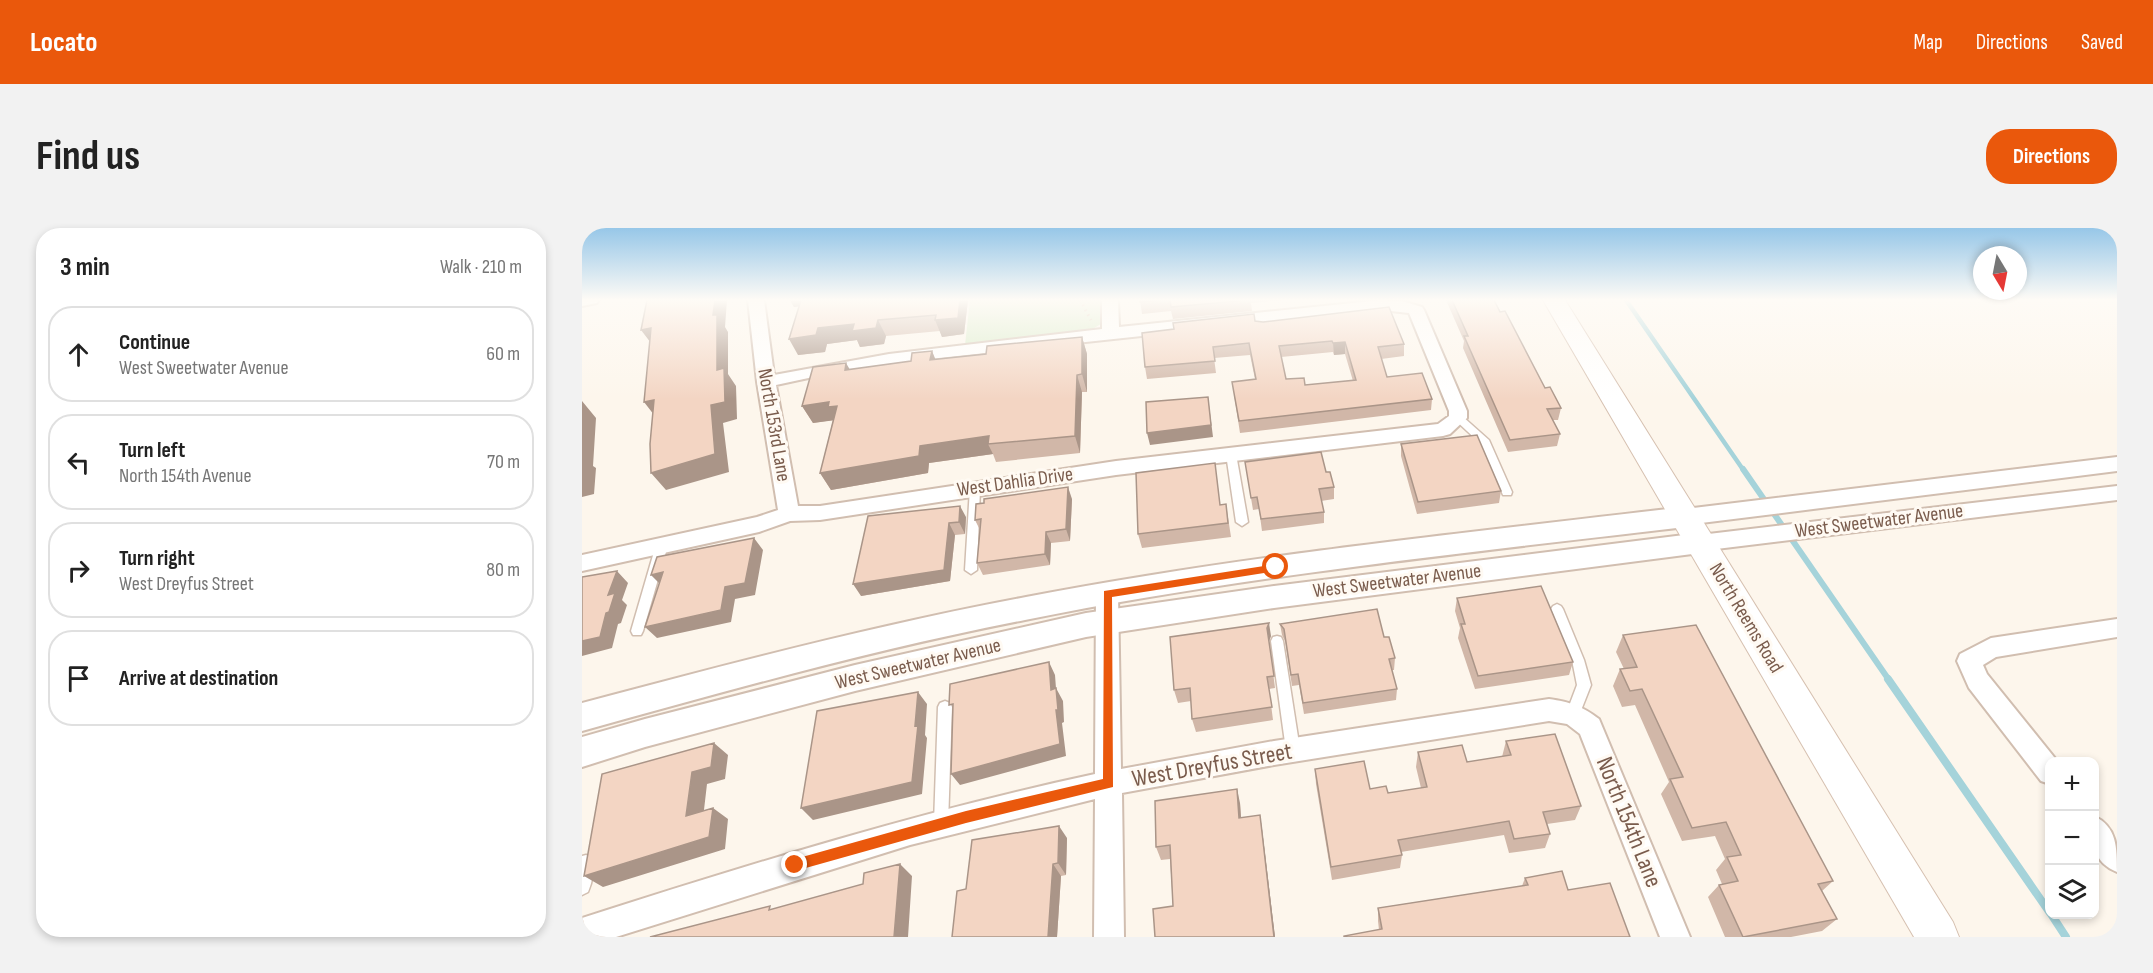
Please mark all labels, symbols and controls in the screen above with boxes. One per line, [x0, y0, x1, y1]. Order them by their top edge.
text: Locato [30, 26, 97, 59]
text: Map [1913, 30, 1943, 55]
text: Directions [1976, 30, 2048, 55]
text: Saved [2081, 30, 2123, 55]
button: Directions [1986, 129, 2117, 184]
text: Find us [36, 131, 140, 182]
north arrow [1973, 246, 2027, 300]
text: 3 min [60, 252, 110, 283]
text: Walk · 210 m [440, 255, 522, 279]
text: Continue [119, 329, 190, 356]
icon: ahead [62, 338, 95, 371]
text: 60 m [486, 342, 520, 366]
text: West Sweetwater Avenue [119, 356, 288, 380]
street label: North 153rd Lane [752, 367, 796, 483]
text: Turn left [119, 437, 185, 464]
icon: left [62, 446, 95, 479]
text: 70 m [487, 450, 520, 474]
street label: West Dahlia Drive [955, 462, 1075, 502]
text: North 154th Avenue [119, 464, 252, 488]
street label: West Sweetwater Avenue [1793, 499, 1965, 543]
text: Turn right [119, 545, 195, 572]
route start [1262, 553, 1288, 579]
icon: right [62, 554, 95, 587]
text: 80 m [486, 558, 520, 582]
street label: West Sweetwater Avenue [1311, 559, 1483, 603]
street label: North Reems Road [1704, 559, 1788, 677]
text: West Dreyfus Street [119, 572, 254, 596]
street label: West Sweetwater Avenue [833, 633, 1003, 695]
icon: arrive [62, 662, 95, 695]
text: Arrive at destination [119, 665, 278, 692]
street label: West Dreyfus Street [1130, 737, 1294, 793]
street label: North 154th Lane [1590, 752, 1668, 892]
map controls [2045, 757, 2099, 919]
button: + [2045, 757, 2099, 811]
button: − [2045, 811, 2099, 865]
route end [781, 851, 807, 877]
button: layers [2045, 865, 2099, 919]

